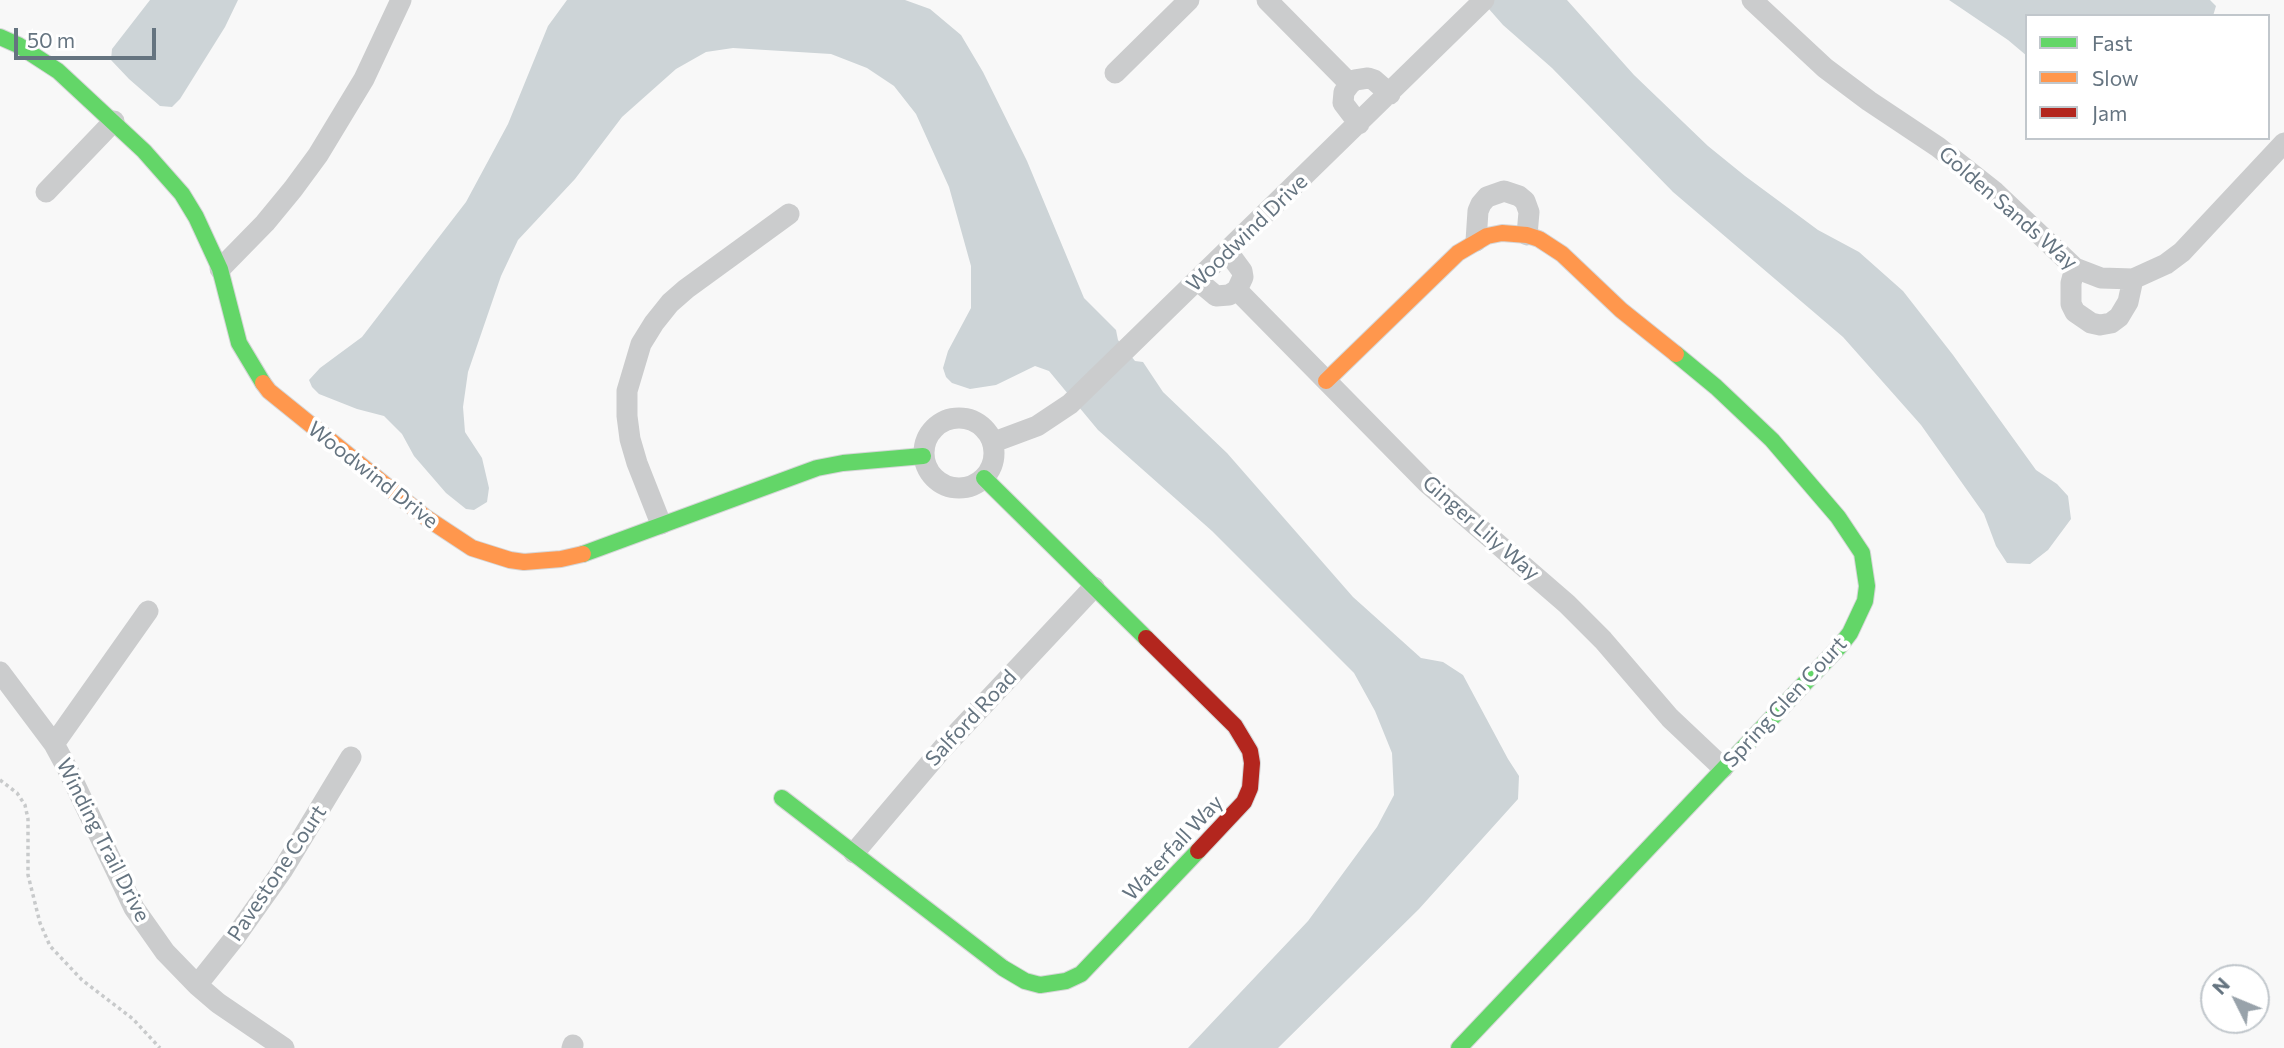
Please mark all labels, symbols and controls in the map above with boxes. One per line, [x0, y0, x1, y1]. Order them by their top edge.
scale bar [18, 14, 159, 58]
legend [2025, 14, 2270, 140]
text: 50 m [27, 27, 75, 52]
text: Fast [2092, 30, 2133, 55]
text: Slow [2092, 65, 2139, 90]
text: Jam [2092, 100, 2127, 125]
street label: Golden Sands Way [1934, 141, 2082, 275]
street label: Woodwind Drive [1181, 169, 1313, 297]
street label: Woodwind Drive [303, 416, 443, 534]
street label: Ginger Lily Way [1417, 470, 1545, 586]
street label: Spring Glen Court [1718, 631, 1852, 773]
street label: Salford Road [920, 665, 1022, 771]
street label: Winding Trail Drive [51, 754, 155, 926]
street label: Waterfall Way [1118, 790, 1228, 906]
street label: Pavestone Court [222, 800, 332, 946]
north arrow [2200, 964, 2270, 1034]
text: N [2207, 973, 2234, 999]

